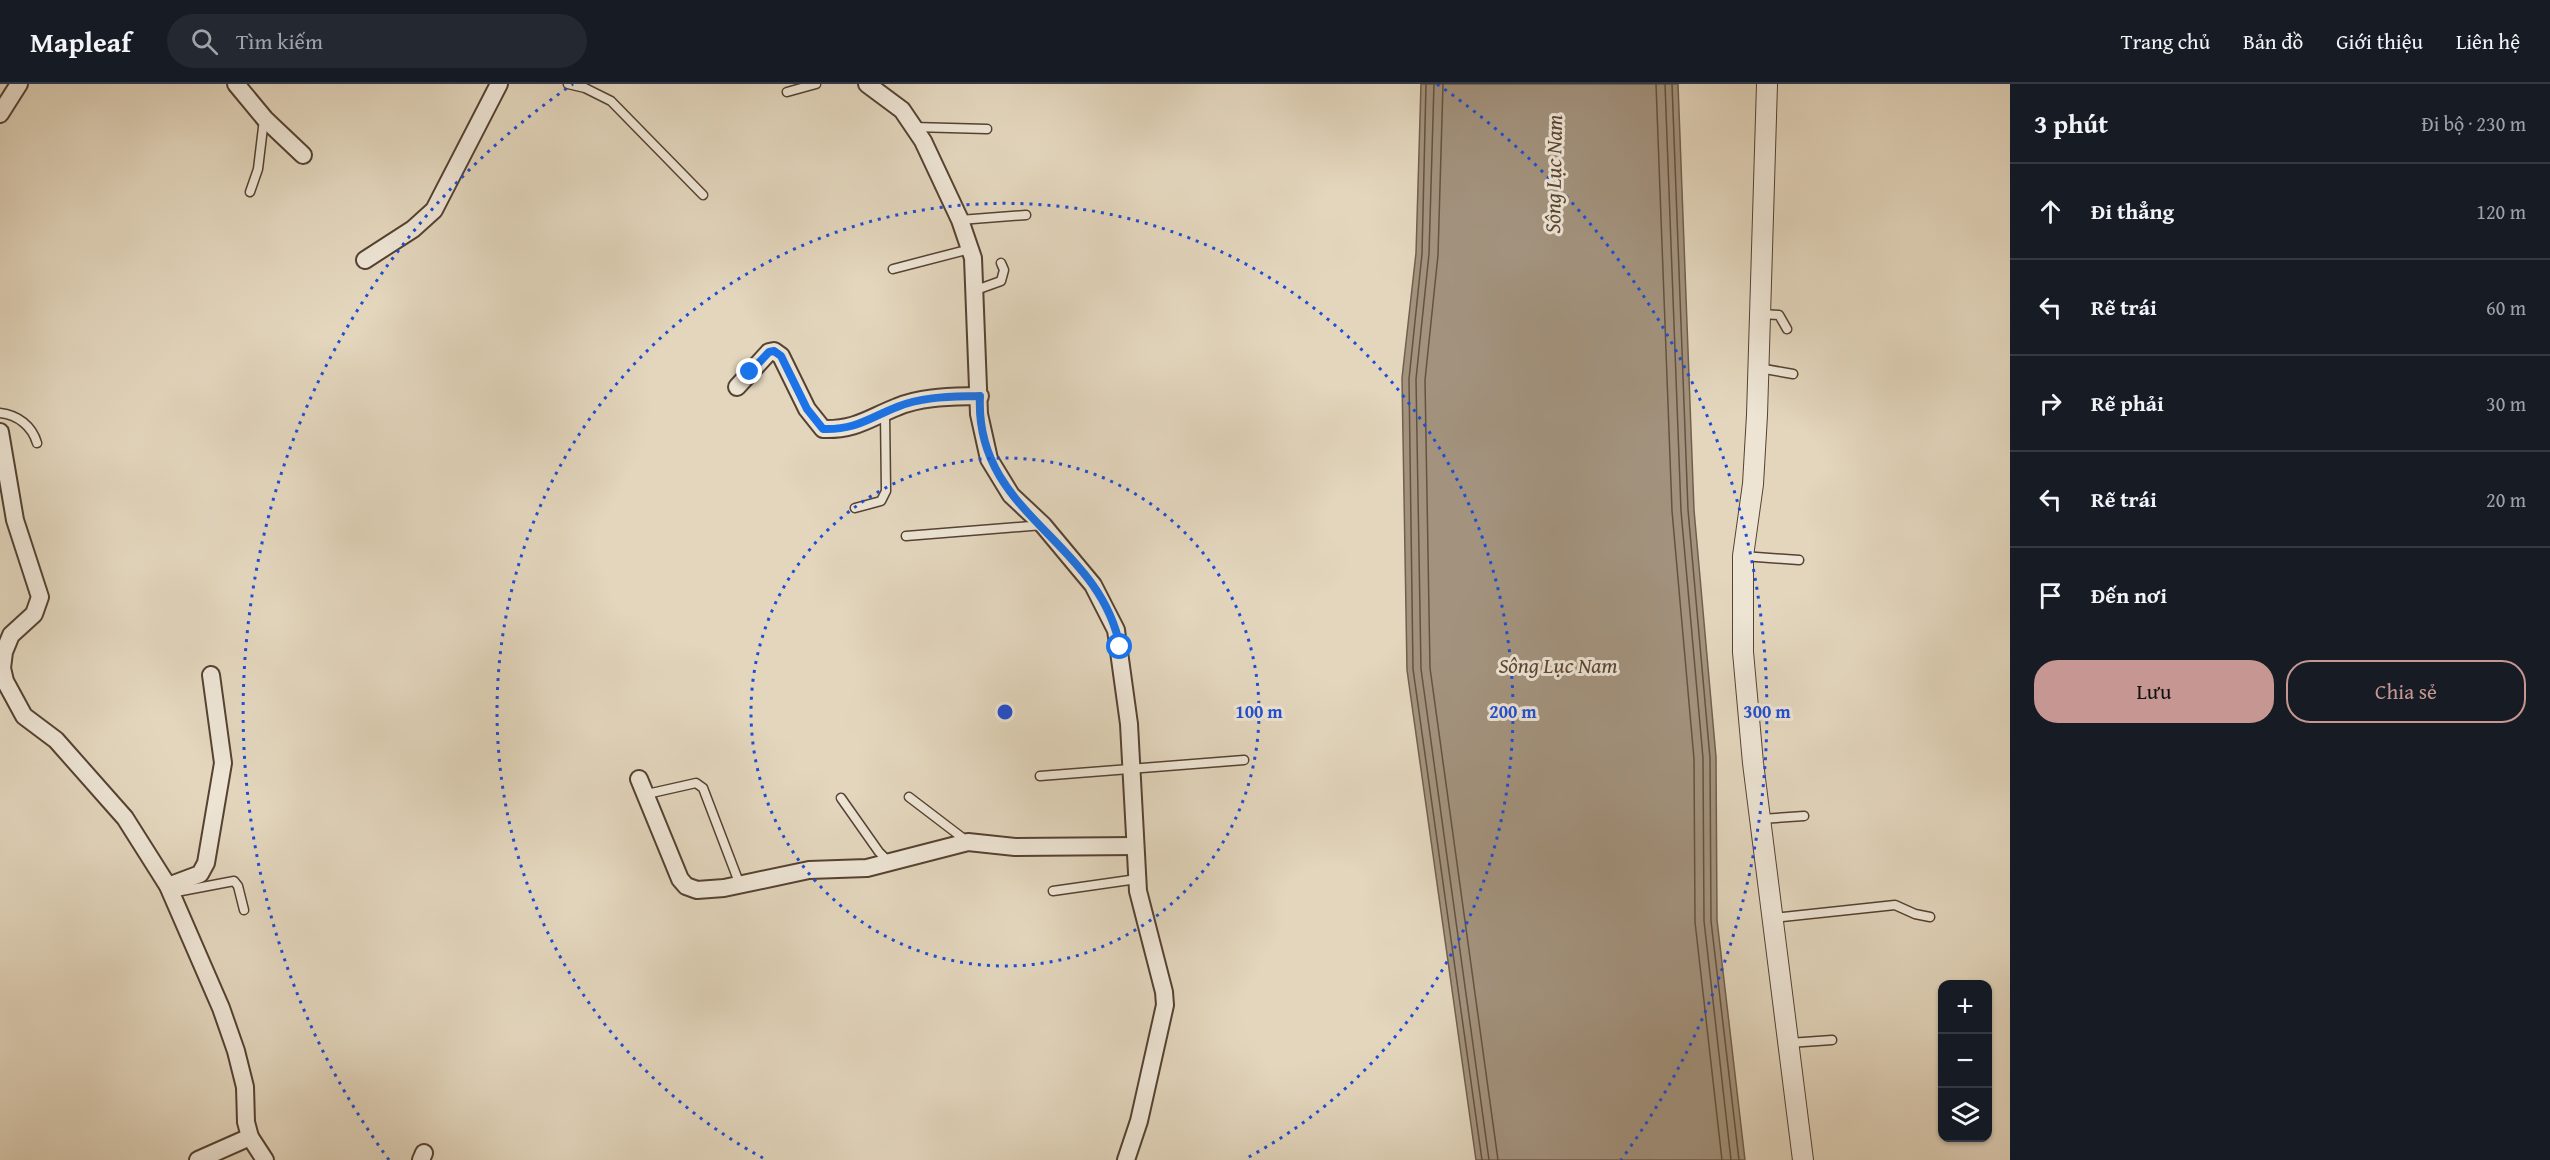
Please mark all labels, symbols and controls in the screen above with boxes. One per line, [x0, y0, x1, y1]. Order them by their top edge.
search box [167, 14, 587, 68]
text: Mapleaf [30, 21, 131, 62]
icon: search [188, 25, 221, 58]
text: Tìm kiếm [236, 25, 323, 57]
text: Trang chủ [2121, 26, 2210, 57]
text: Bản đồ [2243, 26, 2303, 57]
text: Giới thiệu [2336, 26, 2423, 57]
text: Liên hệ [2456, 26, 2520, 57]
text: 3 phút [2034, 104, 2108, 143]
text: Đi bộ · 230 m [2422, 109, 2526, 138]
water label: Sông Lục Nam [1536, 114, 1570, 234]
icon: ahead [2034, 195, 2067, 228]
text: Đi thẳng [2091, 195, 2174, 227]
text: 120 m [2476, 197, 2526, 226]
icon: left [2034, 291, 2067, 324]
text: Rẽ trái [2091, 291, 2157, 323]
text: 60 m [2486, 293, 2526, 322]
route end [736, 358, 762, 384]
icon: right [2034, 387, 2067, 420]
text: Rẽ phải [2091, 387, 2164, 419]
text: 30 m [2486, 389, 2526, 418]
icon: left [2034, 483, 2067, 516]
text: Rẽ trái [2091, 483, 2157, 515]
text: 20 m [2486, 485, 2526, 514]
icon: arrive [2034, 579, 2067, 612]
text: Đến nơi [2091, 579, 2167, 611]
route start [1106, 633, 1132, 659]
water label: Sông Lục Nam [1498, 649, 1618, 681]
button: Lưu [2034, 660, 2274, 723]
button: Chia sẻ [2286, 660, 2526, 723]
text: 100 m [1235, 698, 1283, 725]
text: 200 m [1489, 698, 1537, 725]
text: 300 m [1743, 698, 1791, 725]
centre of rings [995, 702, 1015, 722]
map controls [1938, 980, 1992, 1142]
button: + [1938, 980, 1992, 1034]
button: − [1938, 1034, 1992, 1088]
button: layers [1938, 1088, 1992, 1142]

